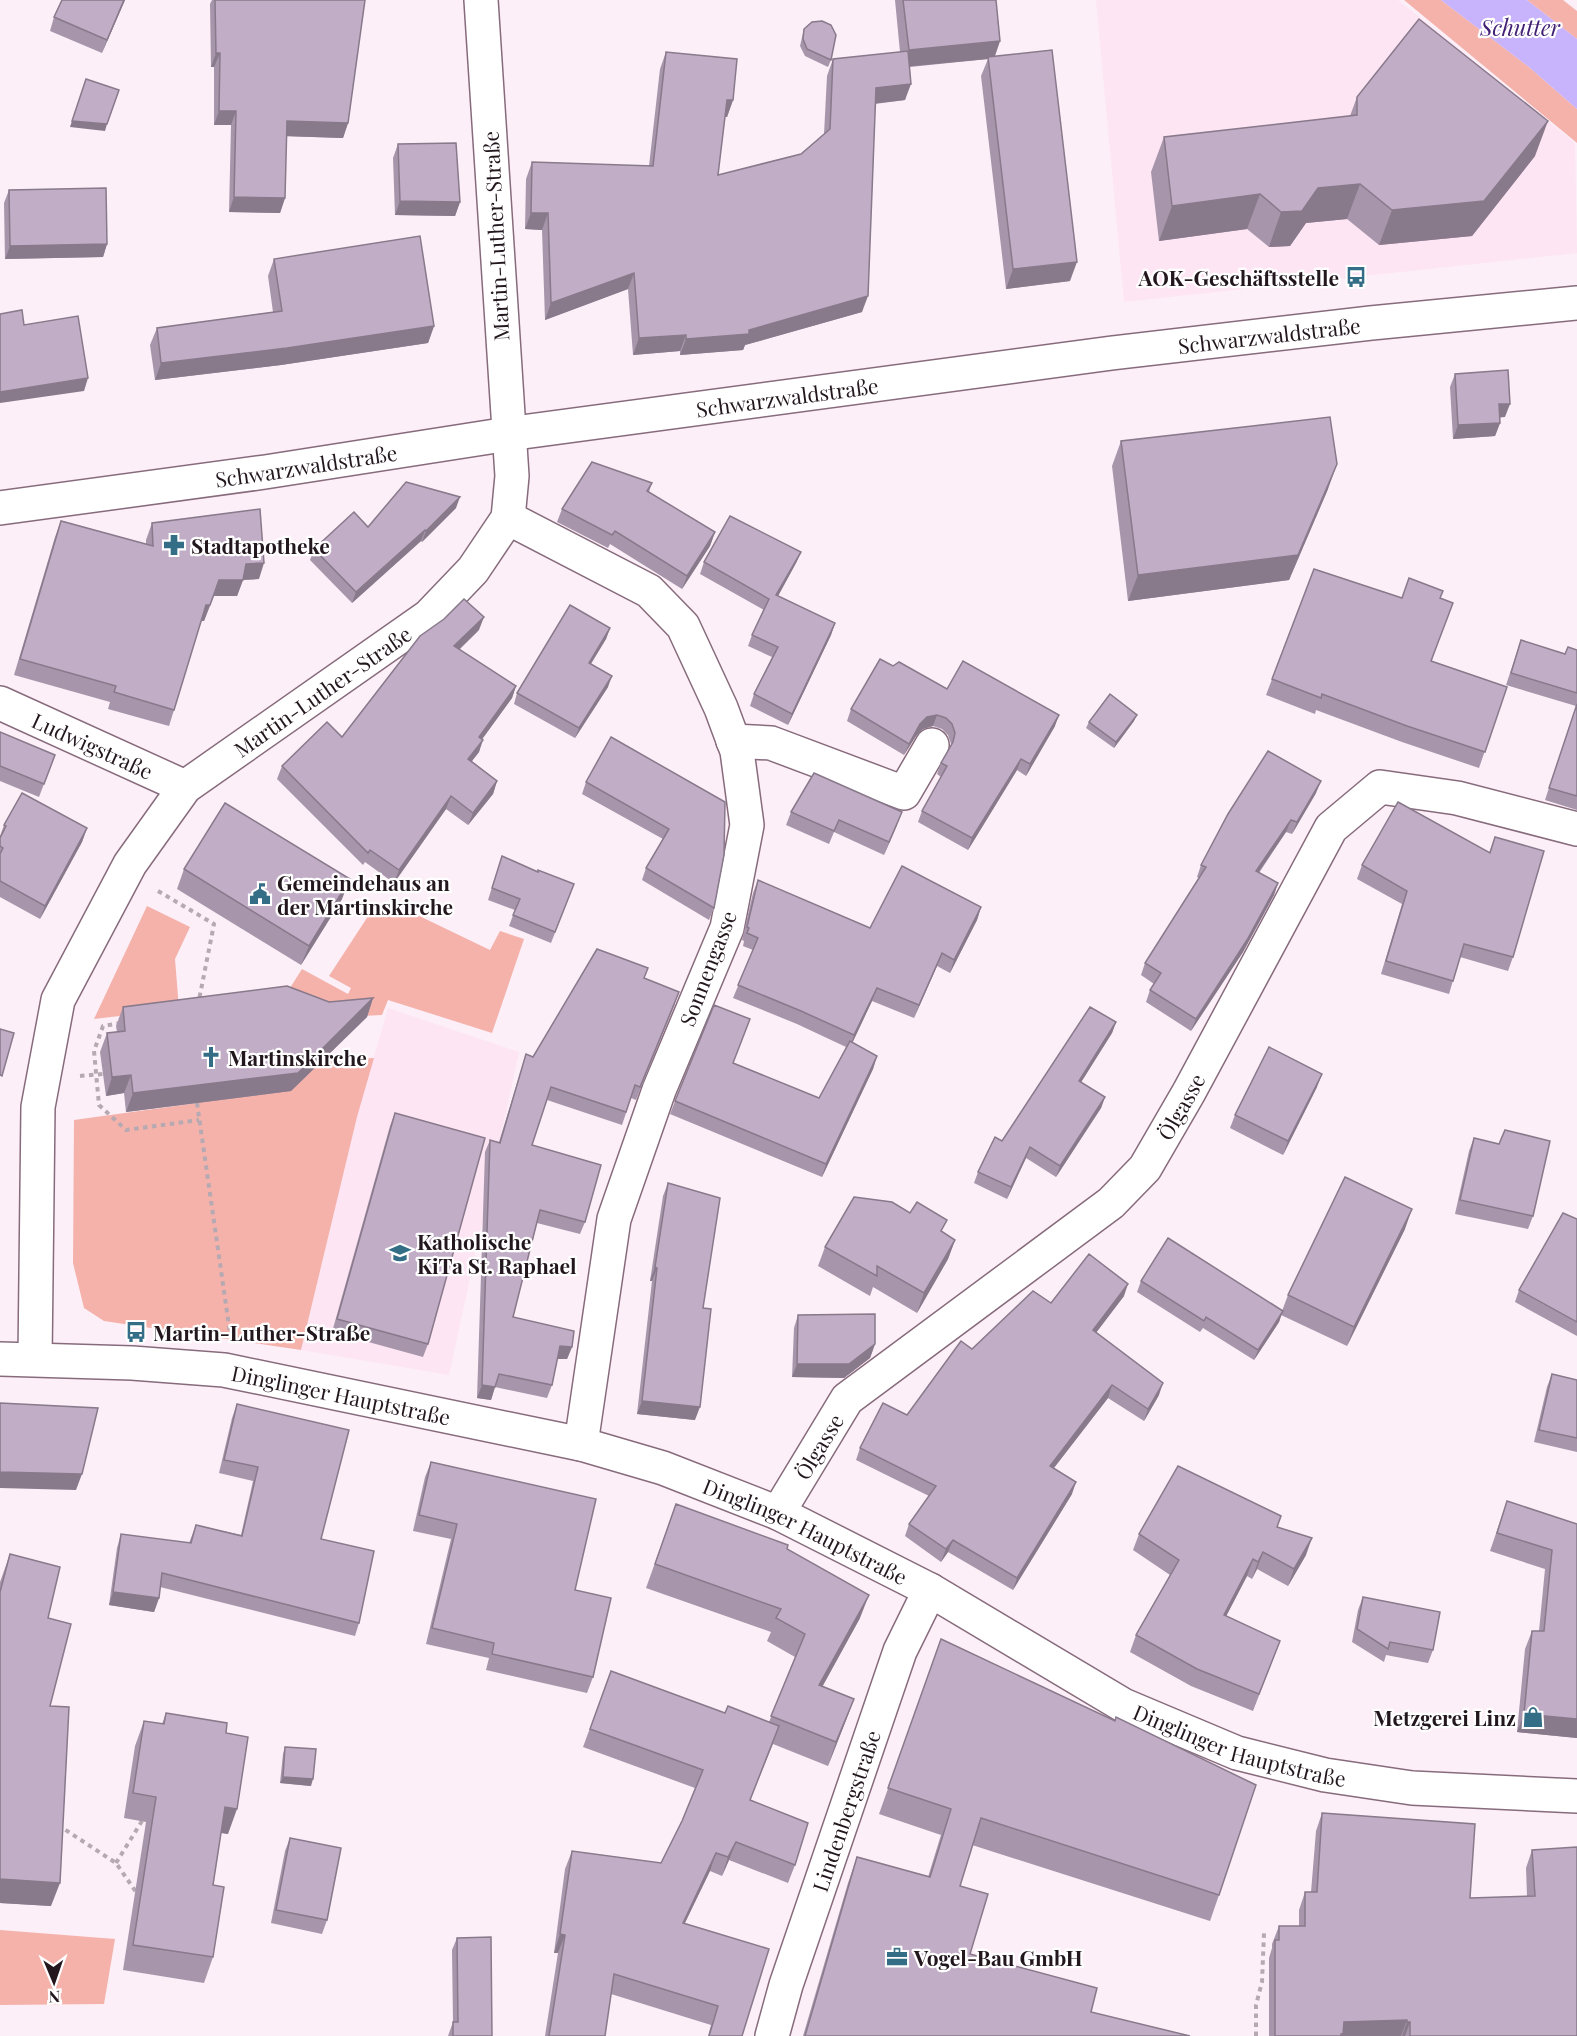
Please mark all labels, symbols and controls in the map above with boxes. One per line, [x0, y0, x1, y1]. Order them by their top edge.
water label: Schutter [1479, 12, 1560, 42]
street label: Martin-Luther-Straße [476, 130, 514, 342]
place label: AOK-Geschäftsstelle [1138, 263, 1339, 291]
bus stop icon: AOK-Geschäftsstelle [1344, 265, 1368, 289]
street label: Schwarzwaldstraße [1176, 310, 1362, 359]
street label: Schwarzwaldstraße [694, 370, 880, 423]
street label: Schwarzwaldstraße [213, 438, 399, 493]
place label: Stadtapotheke [191, 531, 330, 559]
pharmacy icon: Stadtapotheke [162, 533, 186, 557]
street label: Martin-Luther-Straße [228, 619, 416, 763]
street label: Ludwigstraße [28, 706, 158, 785]
place label: Gemeindehaus an der Martinskirche [277, 868, 453, 920]
public building icon: Gemeindehaus an der Martinskirche [248, 882, 272, 906]
street label: Sonnengasse [672, 906, 742, 1030]
place label: Martinskirche [228, 1043, 367, 1071]
church icon: Martinskirche [199, 1045, 223, 1069]
street label: Ölgasse [1150, 1068, 1211, 1145]
place label: Katholische KiTa St. Raphael [417, 1227, 577, 1279]
school or university icon: Katholische KiTa St. Raphael [388, 1241, 412, 1265]
place label: Martin-Luther-Straße [153, 1318, 370, 1346]
bus stop icon: Martin-Luther-Straße [124, 1320, 148, 1344]
street label: Dinglinger Hauptstraße [229, 1358, 453, 1431]
street label: Ölgasse [788, 1408, 849, 1484]
street label: Dinglinger Hauptstraße [699, 1471, 912, 1590]
street label: Dinglinger Hauptstraße [1129, 1697, 1348, 1792]
place label: Metzgerei Linz [1373, 1703, 1516, 1731]
shop icon: Metzgerei Linz [1521, 1705, 1545, 1729]
street label: Lindenbergstraße [805, 1726, 886, 1895]
place label: Vogel-Bau GmbH [913, 1943, 1083, 1971]
office icon: Vogel-Bau GmbH [885, 1945, 909, 1969]
north arrow [24, 1952, 84, 2012]
text: N [48, 1987, 61, 2008]

